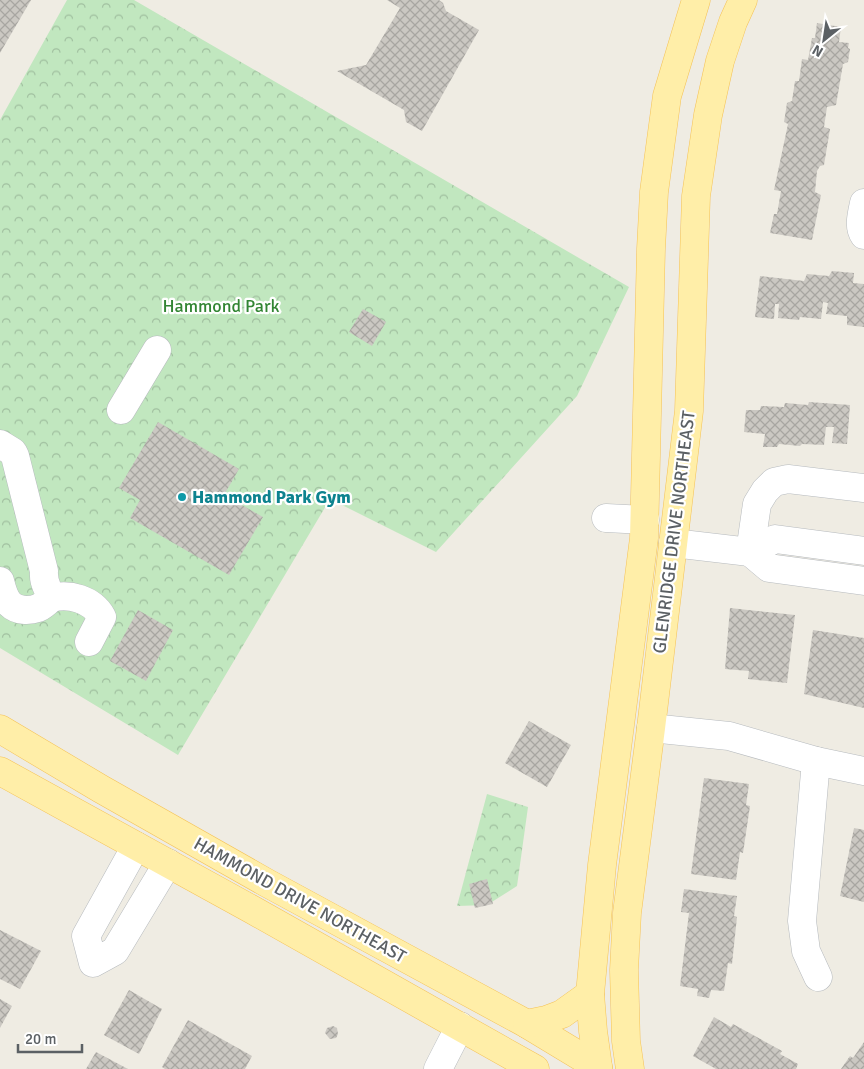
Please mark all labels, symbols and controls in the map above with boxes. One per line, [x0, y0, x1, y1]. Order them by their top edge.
north arrow [799, 15, 849, 65]
text: N [809, 41, 826, 61]
park label: Hammond Park [162, 295, 280, 317]
street label: GLENRIDGE DRIVE NORTHEAST [648, 409, 700, 655]
place label: Hammond Park Gym [192, 486, 351, 508]
marker: Hammond Park Gym [176, 491, 188, 503]
street label: HAMMOND DRIVE NORTHEAST [190, 832, 410, 968]
scale bar [18, 1022, 81, 1054]
text: 20 m [25, 1030, 56, 1048]

